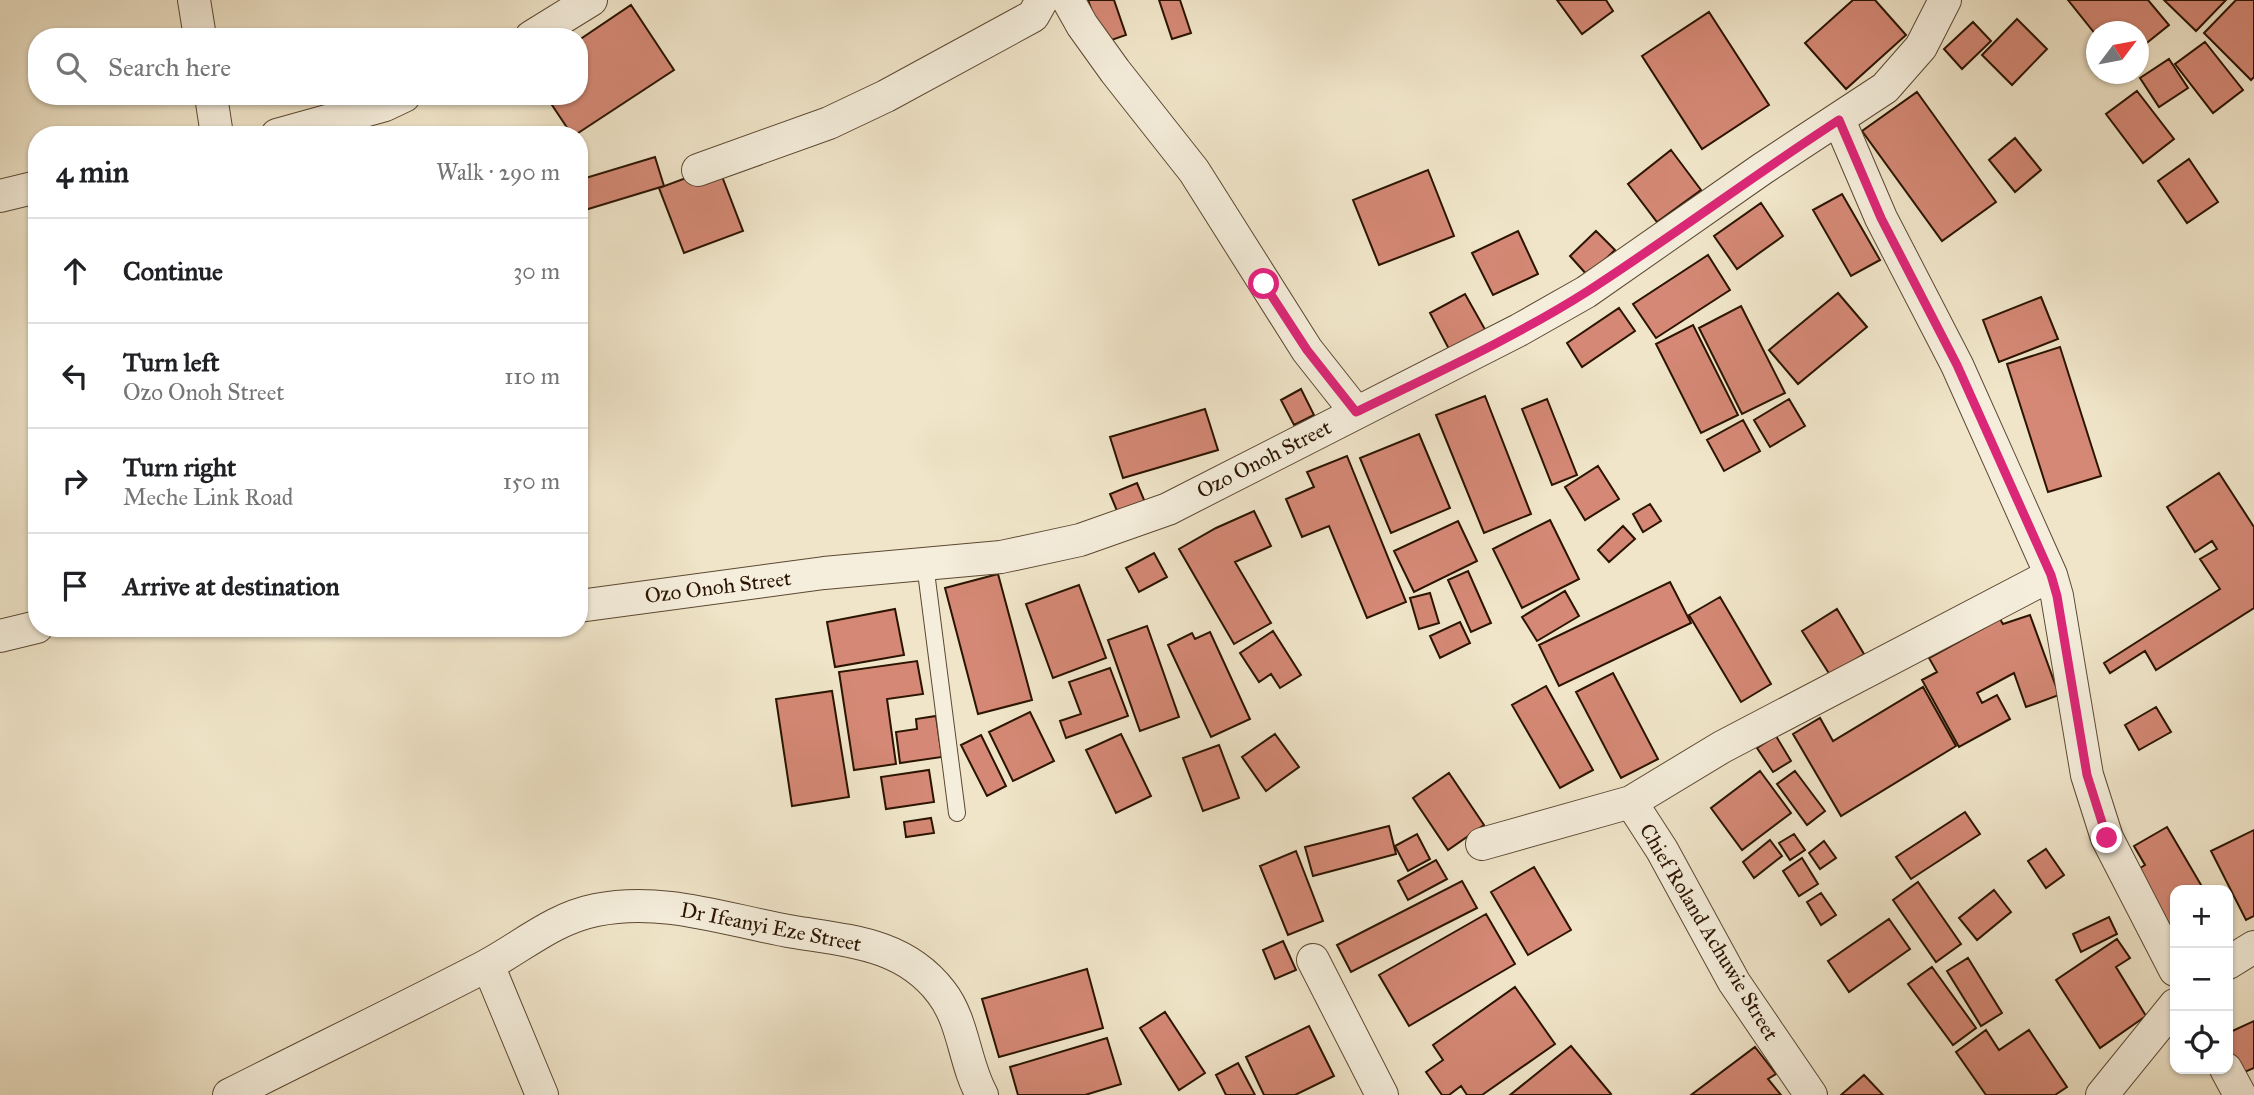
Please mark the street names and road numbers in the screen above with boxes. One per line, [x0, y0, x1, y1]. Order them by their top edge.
street label: Ozo Onoh Street [1192, 414, 1336, 504]
street label: Ozo Onoh Street [643, 565, 793, 609]
street label: Chief Roland Achuwie Street [1634, 819, 1784, 1046]
street label: Dr Ifeanyi Eze Street [678, 897, 864, 957]

